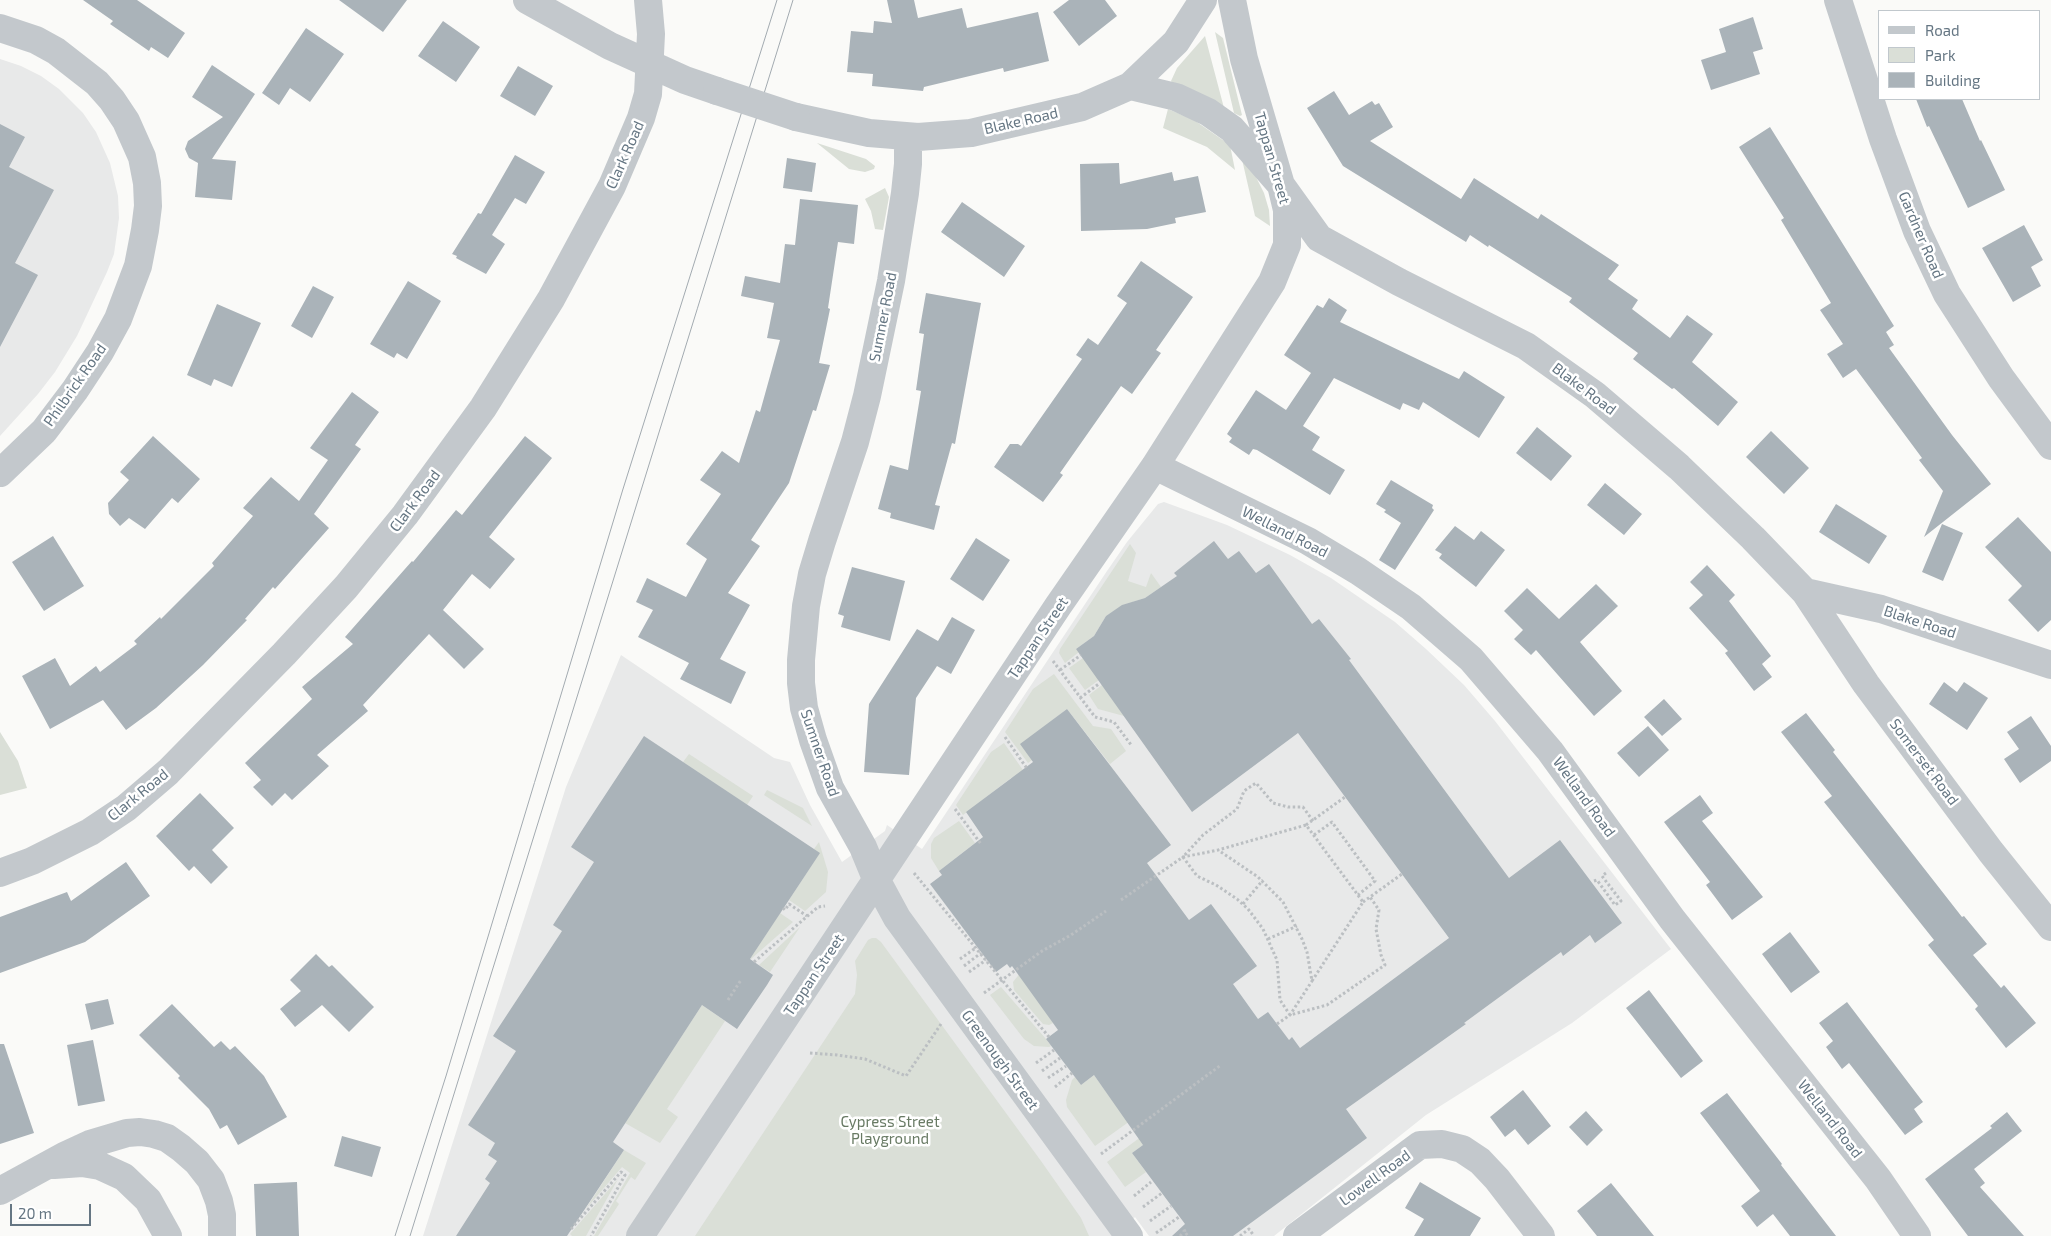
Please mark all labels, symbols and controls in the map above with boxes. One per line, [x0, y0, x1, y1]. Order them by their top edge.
legend [1878, 10, 2041, 100]
text: Road [1925, 21, 1960, 39]
text: Park [1925, 46, 1956, 64]
text: Building [1925, 71, 1980, 89]
street label: Blake Road [982, 104, 1060, 138]
street label: Tappan Street [1250, 110, 1294, 206]
street label: Clark Road [602, 118, 648, 192]
street label: Gardner Road [1895, 189, 1947, 281]
street label: Sumner Road [866, 271, 900, 363]
street label: Philbrick Road [40, 340, 110, 430]
street label: Blake Road [1548, 359, 1620, 419]
street label: Clark Road [386, 467, 444, 535]
street label: Welland Road [1239, 503, 1331, 561]
street label: Tappan Street [1004, 594, 1072, 682]
street label: Blake Road [1881, 602, 1959, 642]
street label: Sumner Road [797, 707, 843, 799]
street label: Somerset Road [1886, 715, 1962, 809]
street label: Welland Road [1549, 754, 1619, 840]
street label: Clark Road [104, 765, 172, 825]
street label: Tappan Street [780, 931, 848, 1019]
street label: Greenough Street [958, 1006, 1042, 1114]
street label: Welland Road [1794, 1076, 1866, 1162]
park label: Cypress Street Playground [840, 1113, 940, 1148]
street label: Lowell Road [1336, 1146, 1414, 1210]
scale bar [12, 1194, 94, 1226]
text: 20 m [18, 1204, 52, 1222]

